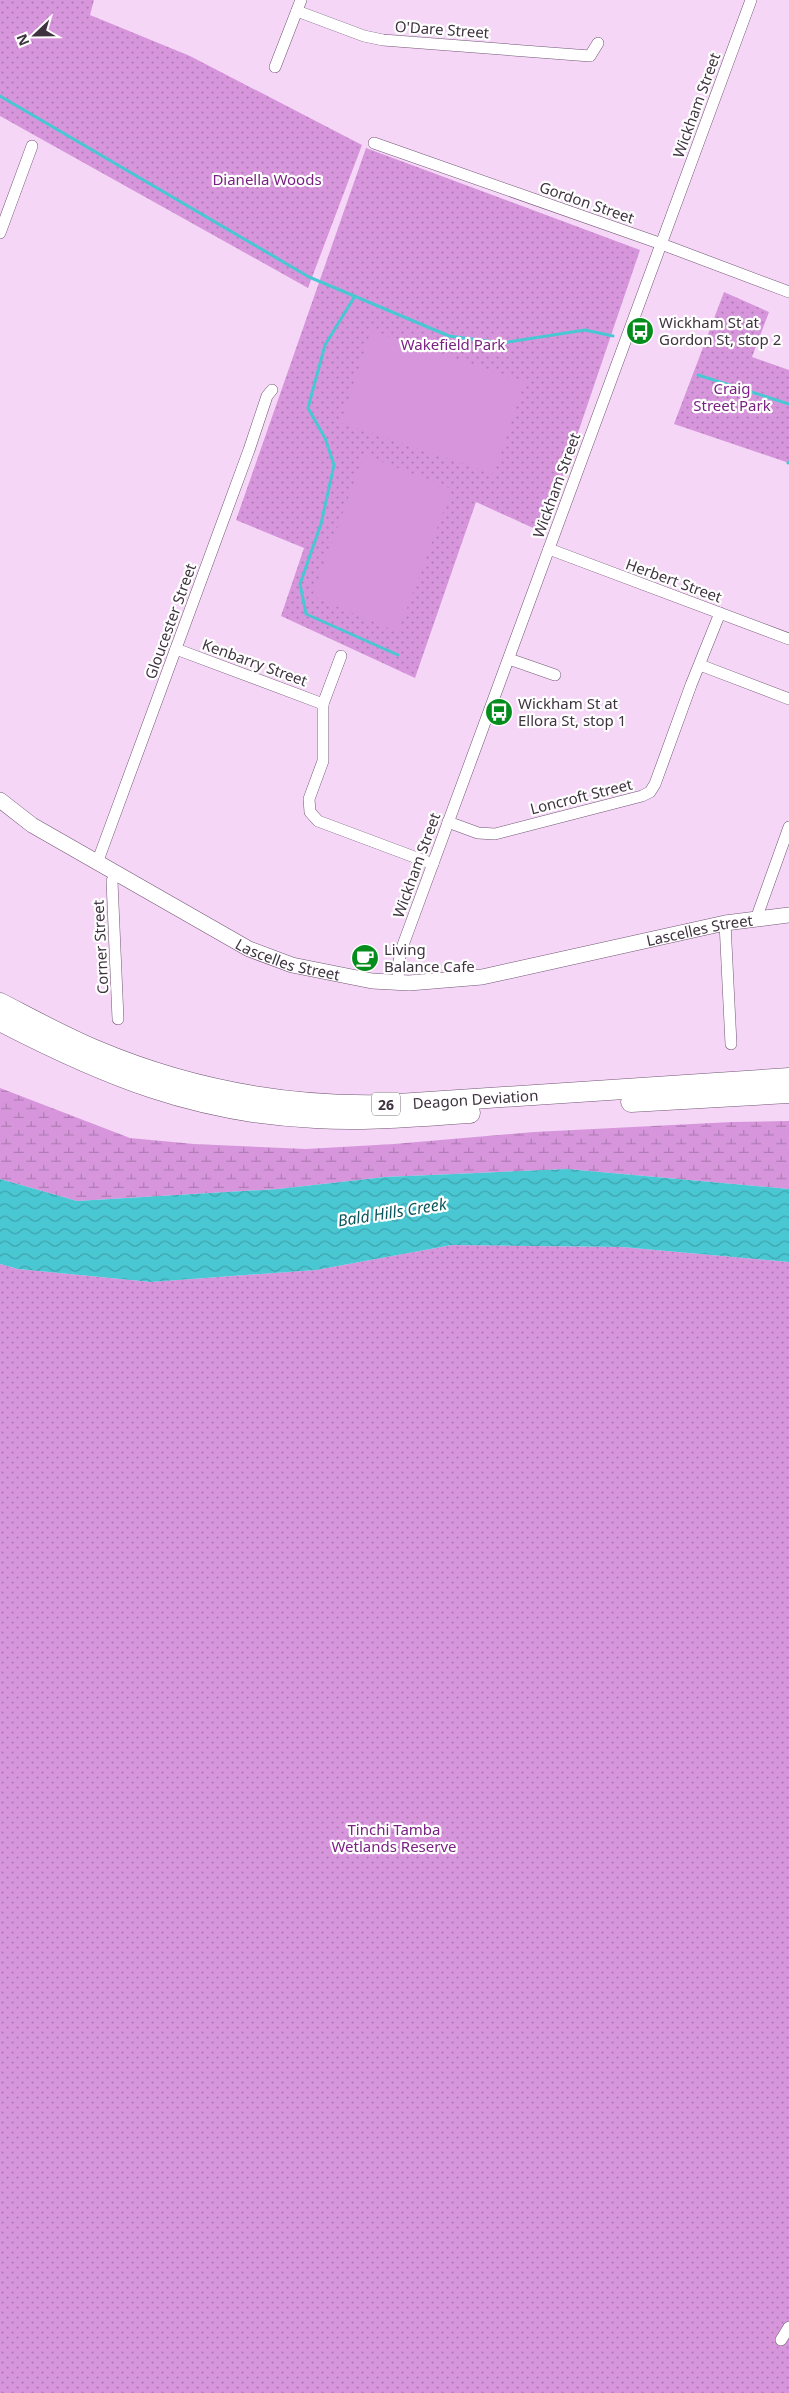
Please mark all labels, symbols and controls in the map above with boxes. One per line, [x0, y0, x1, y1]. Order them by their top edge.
north arrow [10, 10, 60, 60]
street label: O'Dare Street [394, 16, 490, 42]
text: N [12, 31, 33, 49]
street label: Wickham Street [668, 49, 724, 160]
park label: Dianella Woods [212, 169, 322, 189]
street label: Gordon Street [537, 176, 638, 228]
place label: Wickham St at Gordon St, stop 2 [659, 312, 781, 349]
bus stop icon: Wickham St at Gordon St, stop 2 [625, 316, 655, 346]
park label: Wakefield Park [401, 334, 505, 354]
park label: Craig Street Park [693, 378, 771, 415]
street label: Wickham Street [528, 429, 584, 540]
street label: Herbert Street [623, 553, 725, 607]
street label: Gloucester Street [140, 560, 200, 682]
street label: Kenbarry Street [200, 634, 311, 690]
place label: Wickham St at Ellora St, stop 1 [518, 693, 626, 730]
bus stop icon: Wickham St at Ellora St, stop 1 [484, 697, 514, 727]
street label: Loncroft Street [528, 773, 635, 818]
street label: Wickham Street [388, 809, 444, 920]
street label: Corner Street [88, 899, 112, 995]
street label: Lascelles Street [644, 910, 755, 950]
street label: Lascelles Street [232, 934, 342, 984]
place label: Living Balance Cafe [384, 939, 475, 976]
cafe icon: Living Balance Cafe [350, 943, 380, 973]
street label: Deagon Deviation [412, 1085, 539, 1113]
road number: 26 [372, 1092, 400, 1116]
water label: Bald Hills Creek [336, 1192, 449, 1231]
park label: Tinchi Tamba Wetlands Reserve [331, 1819, 457, 1856]

